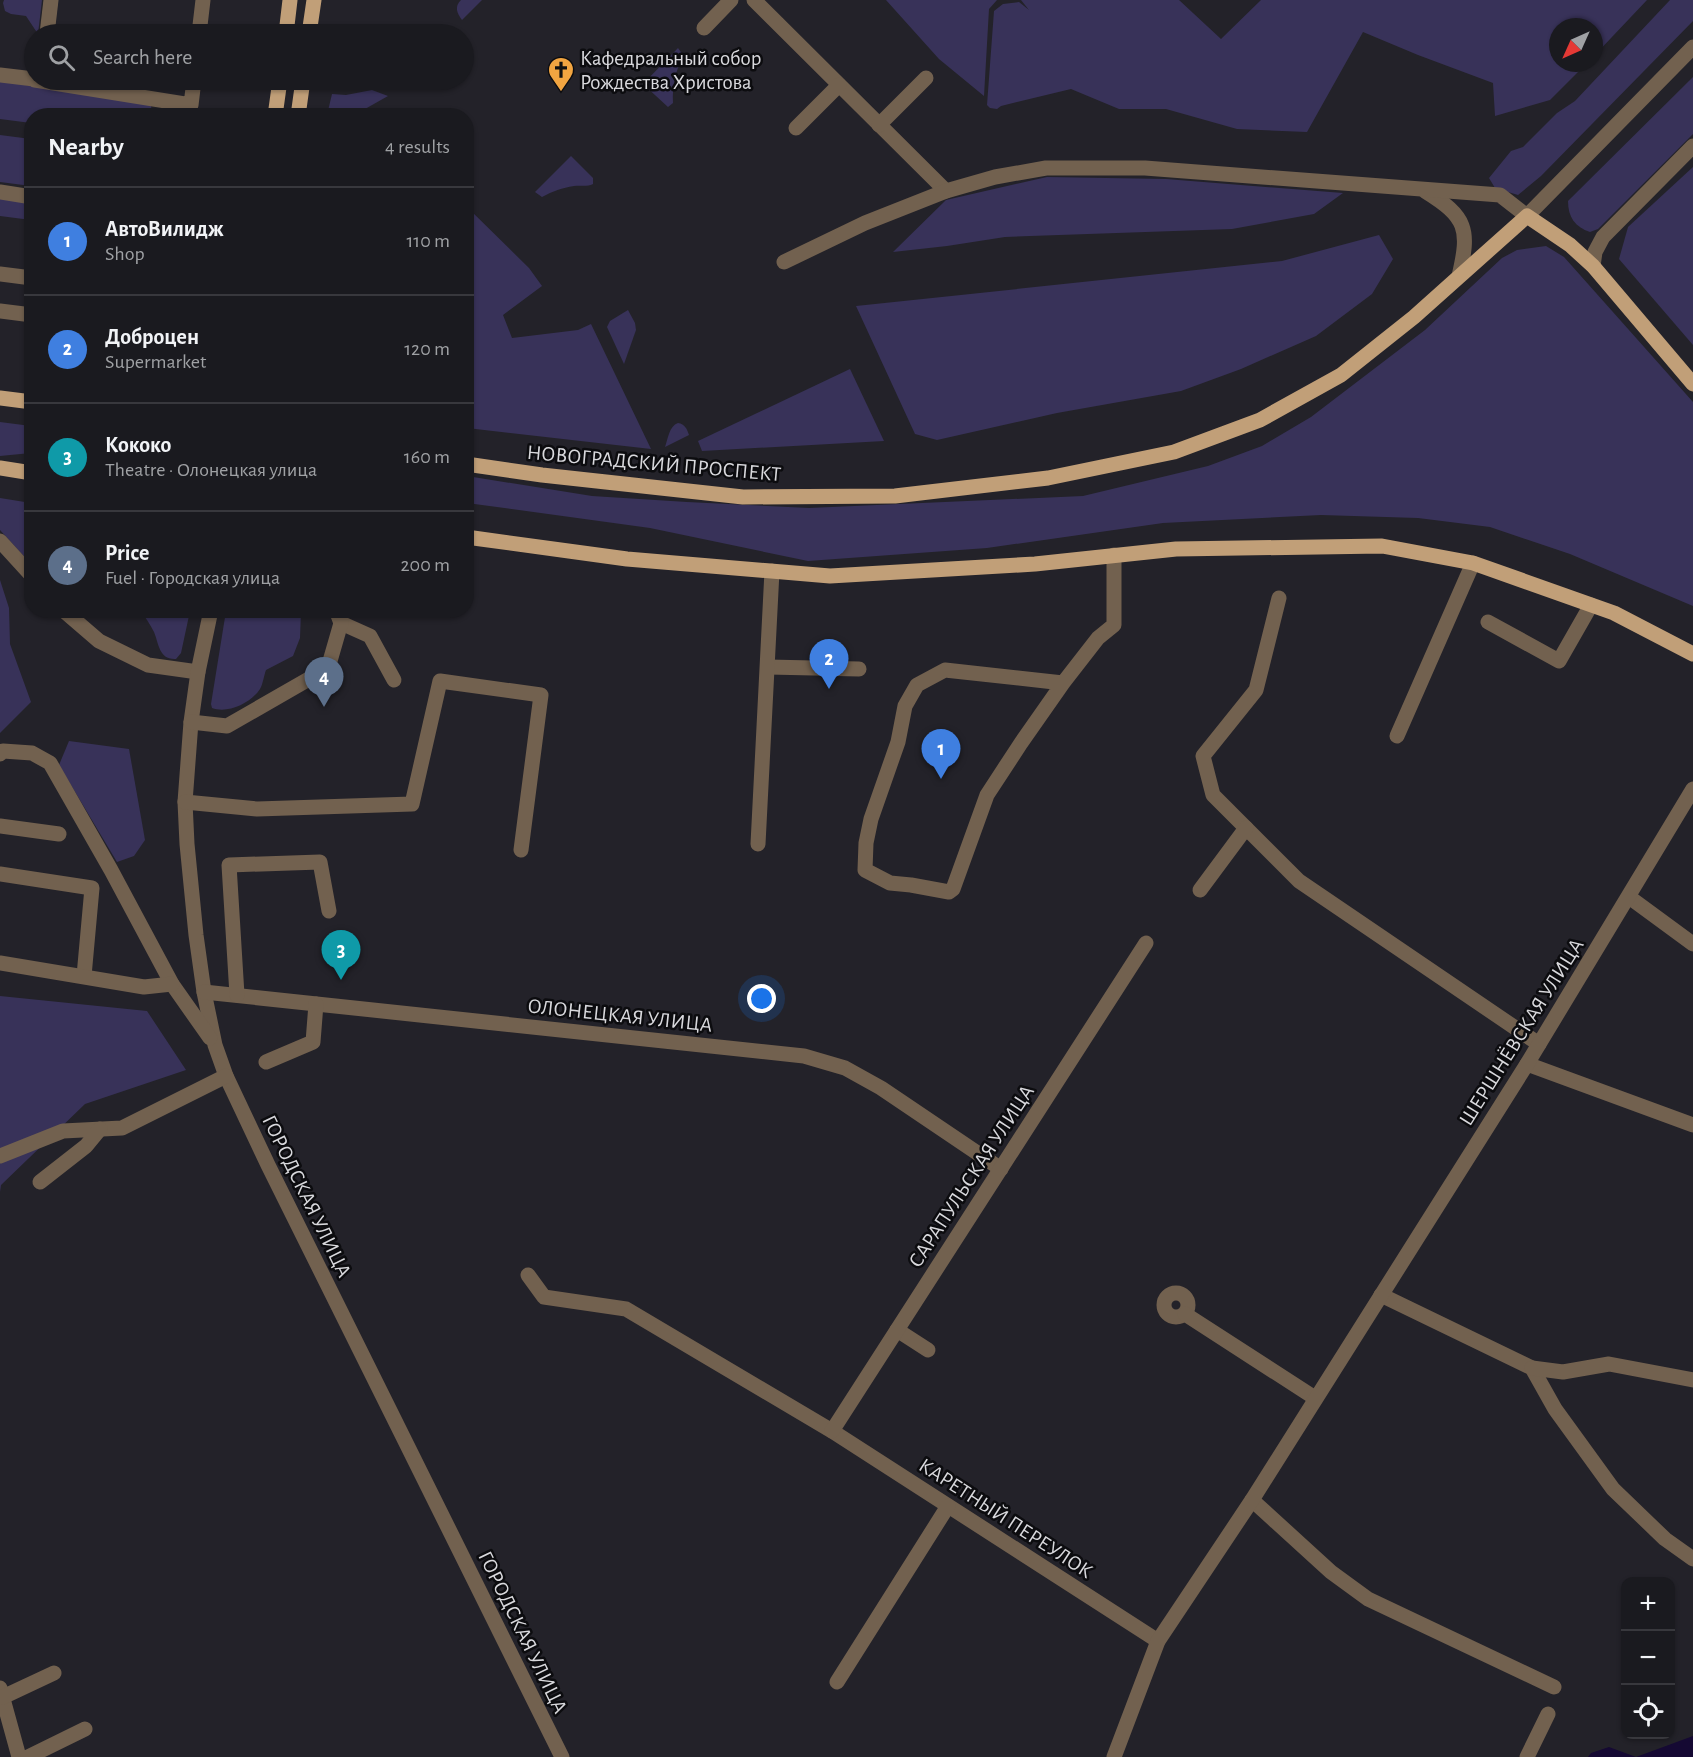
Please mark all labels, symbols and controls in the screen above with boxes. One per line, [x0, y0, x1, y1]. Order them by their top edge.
north arrow [1549, 18, 1603, 72]
search box [24, 24, 474, 90]
icon: search [45, 41, 78, 74]
text: Search here [93, 46, 192, 68]
place label: Кафедральный собор Рождества Христова [580, 48, 761, 93]
church icon: Кафедральный собор Рождества Христова [546, 55, 576, 93]
text: Nearby [48, 134, 124, 160]
text: 4 results [385, 137, 450, 157]
text: АвтоВилидж [105, 218, 224, 240]
text: 1 [64, 231, 71, 251]
text: 110 m [406, 231, 450, 251]
text: Shop [105, 244, 145, 264]
text: Доброцен [105, 326, 199, 348]
text: 2 [63, 339, 72, 359]
text: 120 m [404, 339, 450, 359]
text: Supermarket [105, 352, 206, 372]
text: Кококо [105, 434, 171, 456]
street label: НОВОГРАДСКИЙ ПРОСПЕКТ [526, 441, 782, 485]
text: 3 [63, 447, 72, 467]
text: 160 m [404, 447, 450, 467]
text: Theatre · Олонецкая улица [105, 460, 317, 480]
text: Price [105, 542, 149, 564]
text: 4 [62, 555, 73, 575]
text: 200 m [400, 555, 450, 575]
text: Fuel · Городская улица [105, 568, 280, 588]
pin: 2 [810, 640, 848, 689]
pin: 4 [304, 658, 344, 707]
pin: 1 [922, 730, 960, 779]
pin: 3 [322, 930, 360, 980]
street label: ШЕРШНЁВСКАЯ УЛИЦА [1454, 935, 1588, 1129]
your location [747, 984, 776, 1013]
street label: ОЛОНЕЦКАЯ УЛИЦА [526, 995, 713, 1036]
street label: САРАПУЛЬСКАЯ УЛИЦА [905, 1081, 1038, 1271]
street label: ГОРОДСКАЯ УЛИЦА [258, 1112, 355, 1281]
street label: КАРЕТНЫЙ ПЕРЕУЛОК [915, 1454, 1097, 1582]
street label: ГОРОДСКАЯ УЛИЦА [474, 1548, 571, 1717]
map controls [1621, 1577, 1675, 1739]
button: + [1621, 1577, 1675, 1631]
button: − [1621, 1631, 1675, 1685]
button: locate [1621, 1685, 1675, 1739]

